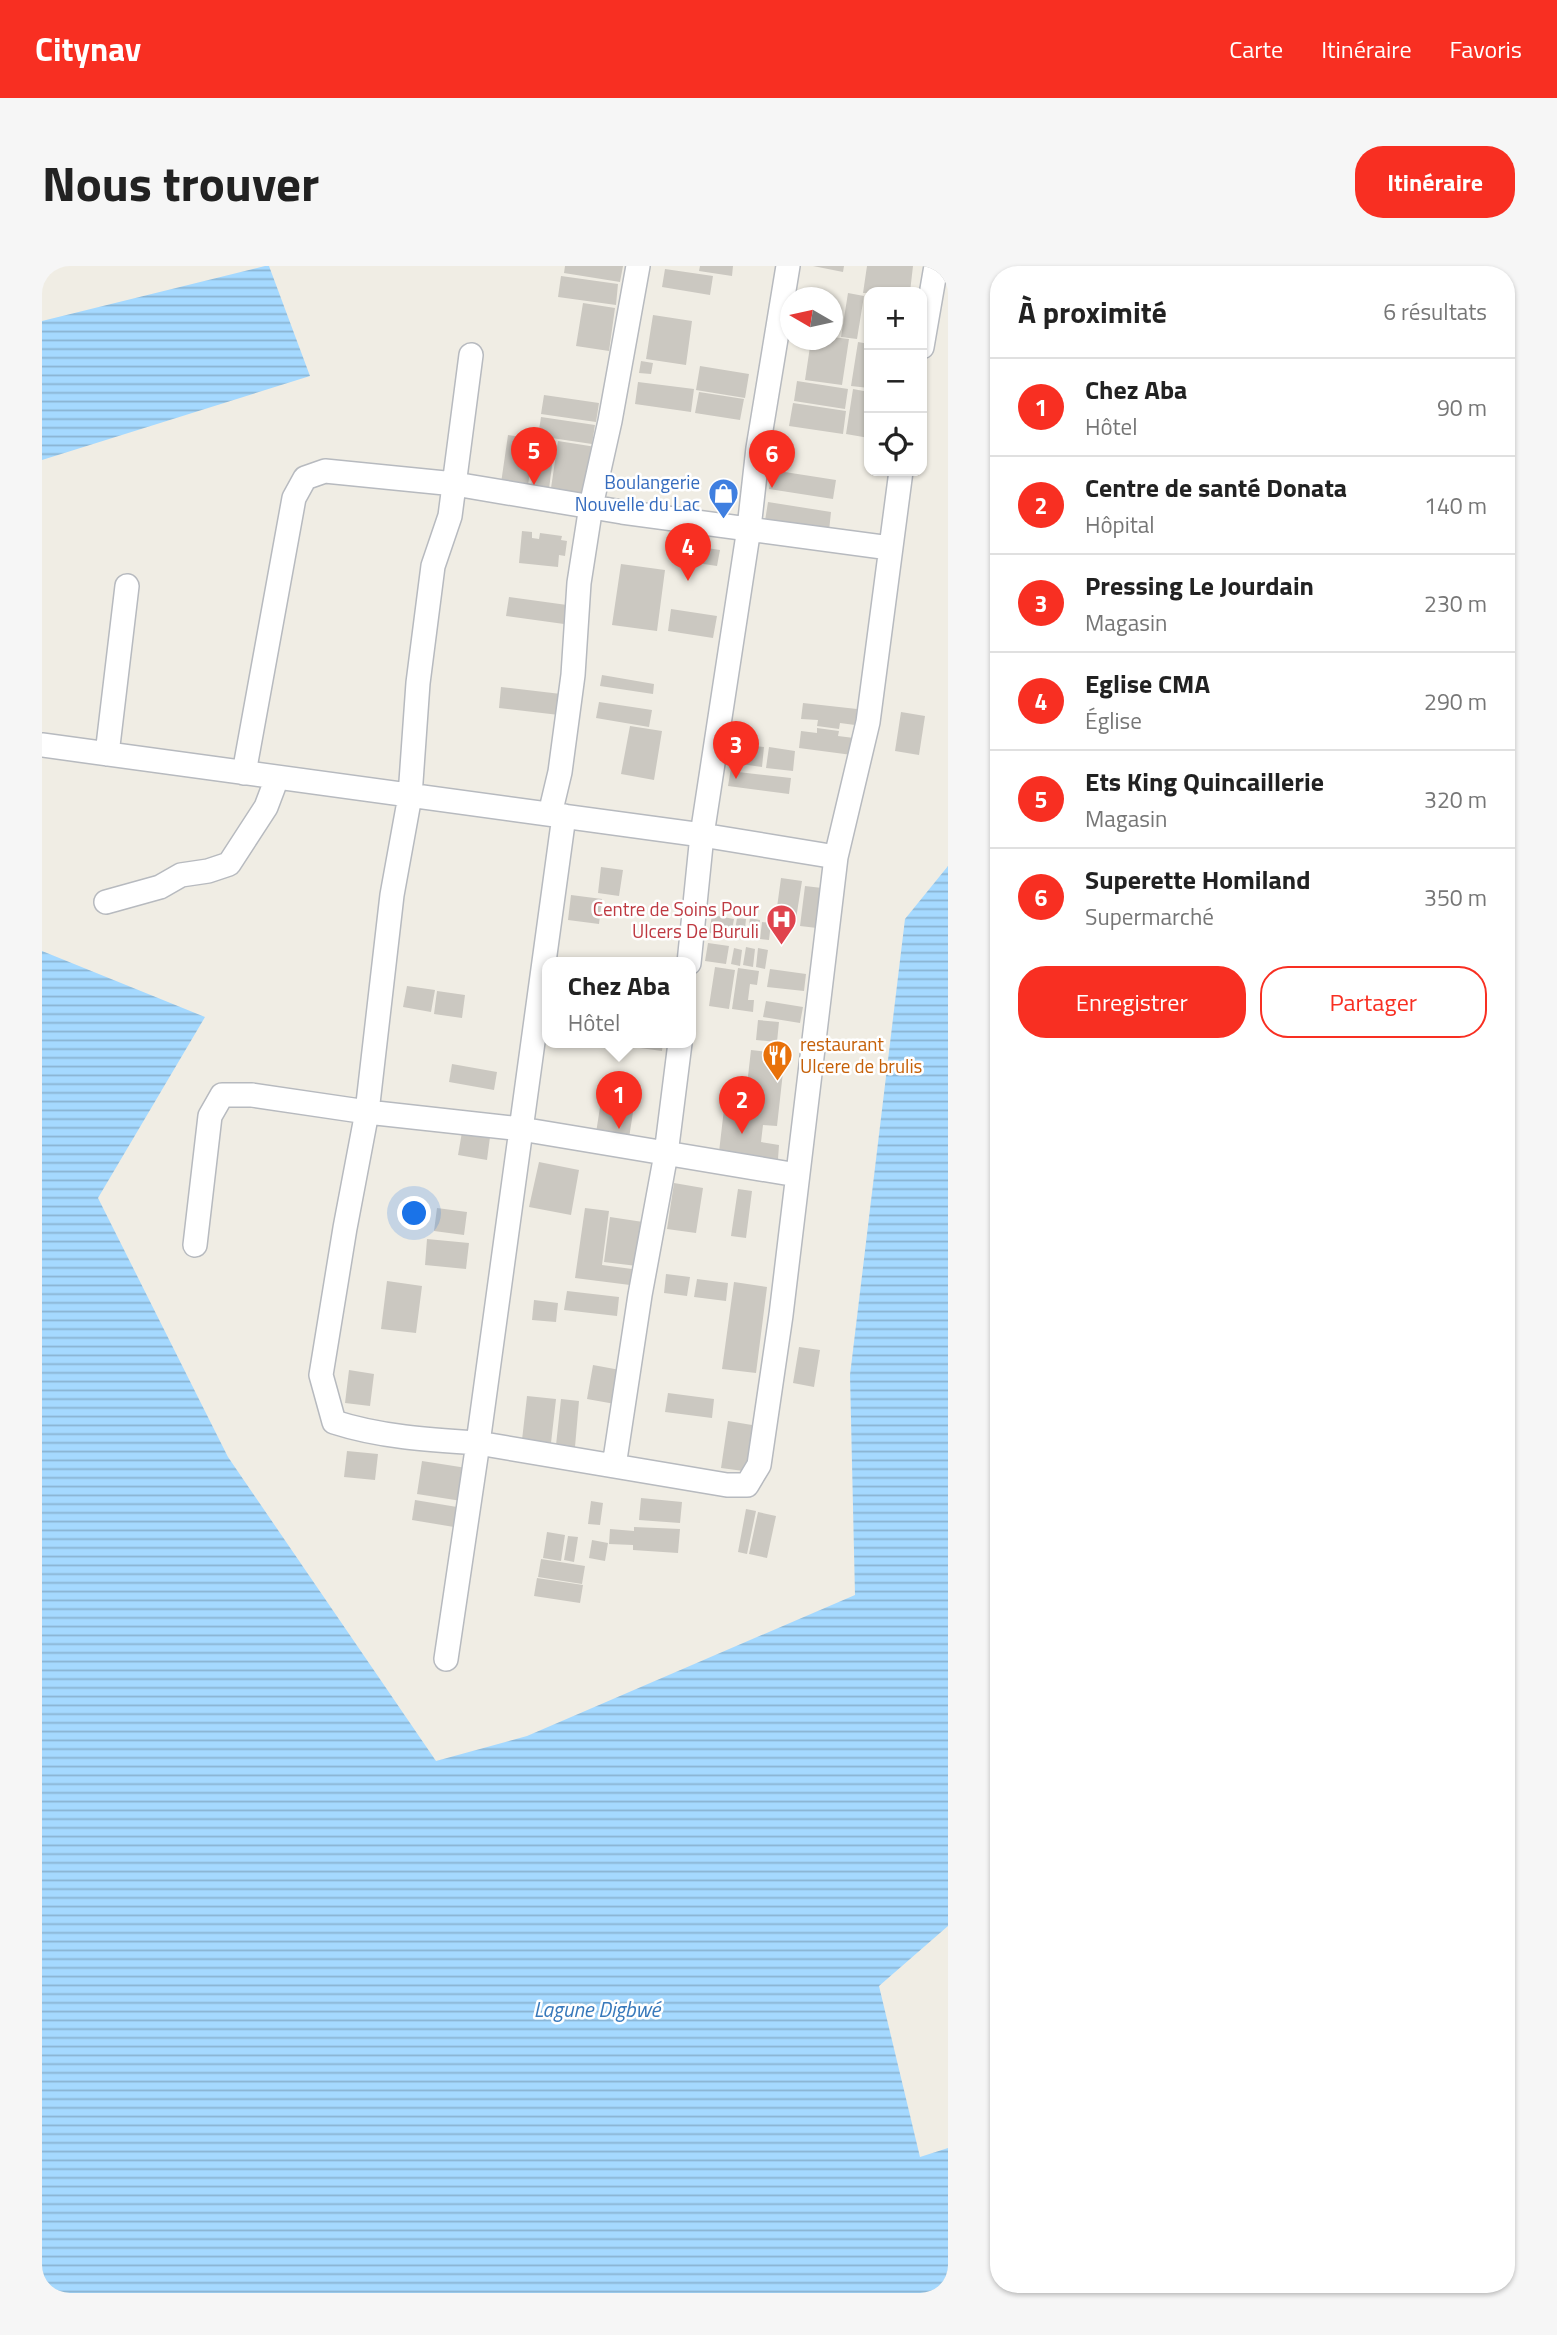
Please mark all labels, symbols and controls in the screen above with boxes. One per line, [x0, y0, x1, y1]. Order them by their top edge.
text: Citynav [35, 24, 141, 74]
text: Carte [1229, 31, 1283, 67]
text: Itinéraire [1321, 31, 1412, 67]
text: Favoris [1450, 31, 1522, 67]
text: Nous trouver [42, 145, 319, 220]
button: Itinéraire [1355, 146, 1515, 218]
north arrow [780, 287, 843, 350]
map controls [864, 287, 927, 476]
button: + [864, 287, 927, 350]
text: À proximité [1018, 289, 1167, 335]
text: 6 résultats [1383, 294, 1487, 329]
button: − [864, 350, 927, 413]
text: Chez Aba [1085, 370, 1187, 409]
text: 1 [1035, 390, 1047, 425]
text: 90 m [1437, 390, 1487, 425]
text: Hôtel [1085, 409, 1137, 444]
button: locate [864, 413, 927, 476]
pin: 5 [511, 427, 557, 485]
pin: 6 [749, 430, 795, 488]
place label: Boulangerie Nouvelle du Lac [575, 467, 700, 518]
text: Centre de santé Donata [1085, 468, 1347, 507]
shop icon: Boulangerie Nouvelle du Lac [706, 476, 740, 520]
text: 2 [1035, 488, 1047, 523]
text: 140 m [1424, 488, 1487, 523]
text: Hôpital [1085, 507, 1155, 542]
pin: 4 [665, 523, 711, 581]
text: Pressing Le Jourdain [1085, 566, 1314, 605]
text: 3 [1035, 586, 1047, 621]
text: 230 m [1424, 586, 1487, 621]
text: Magasin [1085, 605, 1167, 640]
text: Eglise CMA [1085, 664, 1210, 703]
text: 4 [1035, 684, 1047, 719]
text: 290 m [1424, 684, 1487, 719]
text: Église [1085, 703, 1142, 738]
pin: 3 [713, 721, 759, 779]
text: Ets King Quincaillerie [1085, 762, 1324, 801]
text: 5 [1035, 782, 1047, 817]
text: 320 m [1424, 782, 1487, 817]
text: Magasin [1085, 801, 1167, 836]
text: Superette Homiland [1085, 860, 1311, 899]
text: 6 [1035, 880, 1047, 915]
text: 350 m [1424, 880, 1487, 915]
place label: Centre de Soins Pour Ulcers De Buruli [593, 894, 759, 945]
text: Supermarché [1085, 899, 1214, 934]
hospital icon: Centre de Soins Pour Ulcers De Buruli [765, 903, 799, 947]
popup [542, 957, 696, 1048]
text: Chez Aba [568, 966, 670, 1005]
button: Enregistrer [1018, 966, 1246, 1038]
button: Partager [1260, 966, 1487, 1038]
text: Hôtel [568, 1005, 620, 1040]
place label: restaurant Ulcere de brulis [800, 1029, 923, 1080]
restaurant icon: restaurant Ulcere de brulis [760, 1038, 794, 1082]
pin: 1 [596, 1071, 642, 1129]
pin: 2 [719, 1076, 765, 1134]
your location [397, 1196, 431, 1230]
water label: Lagune Digbwé [534, 1993, 663, 2025]

